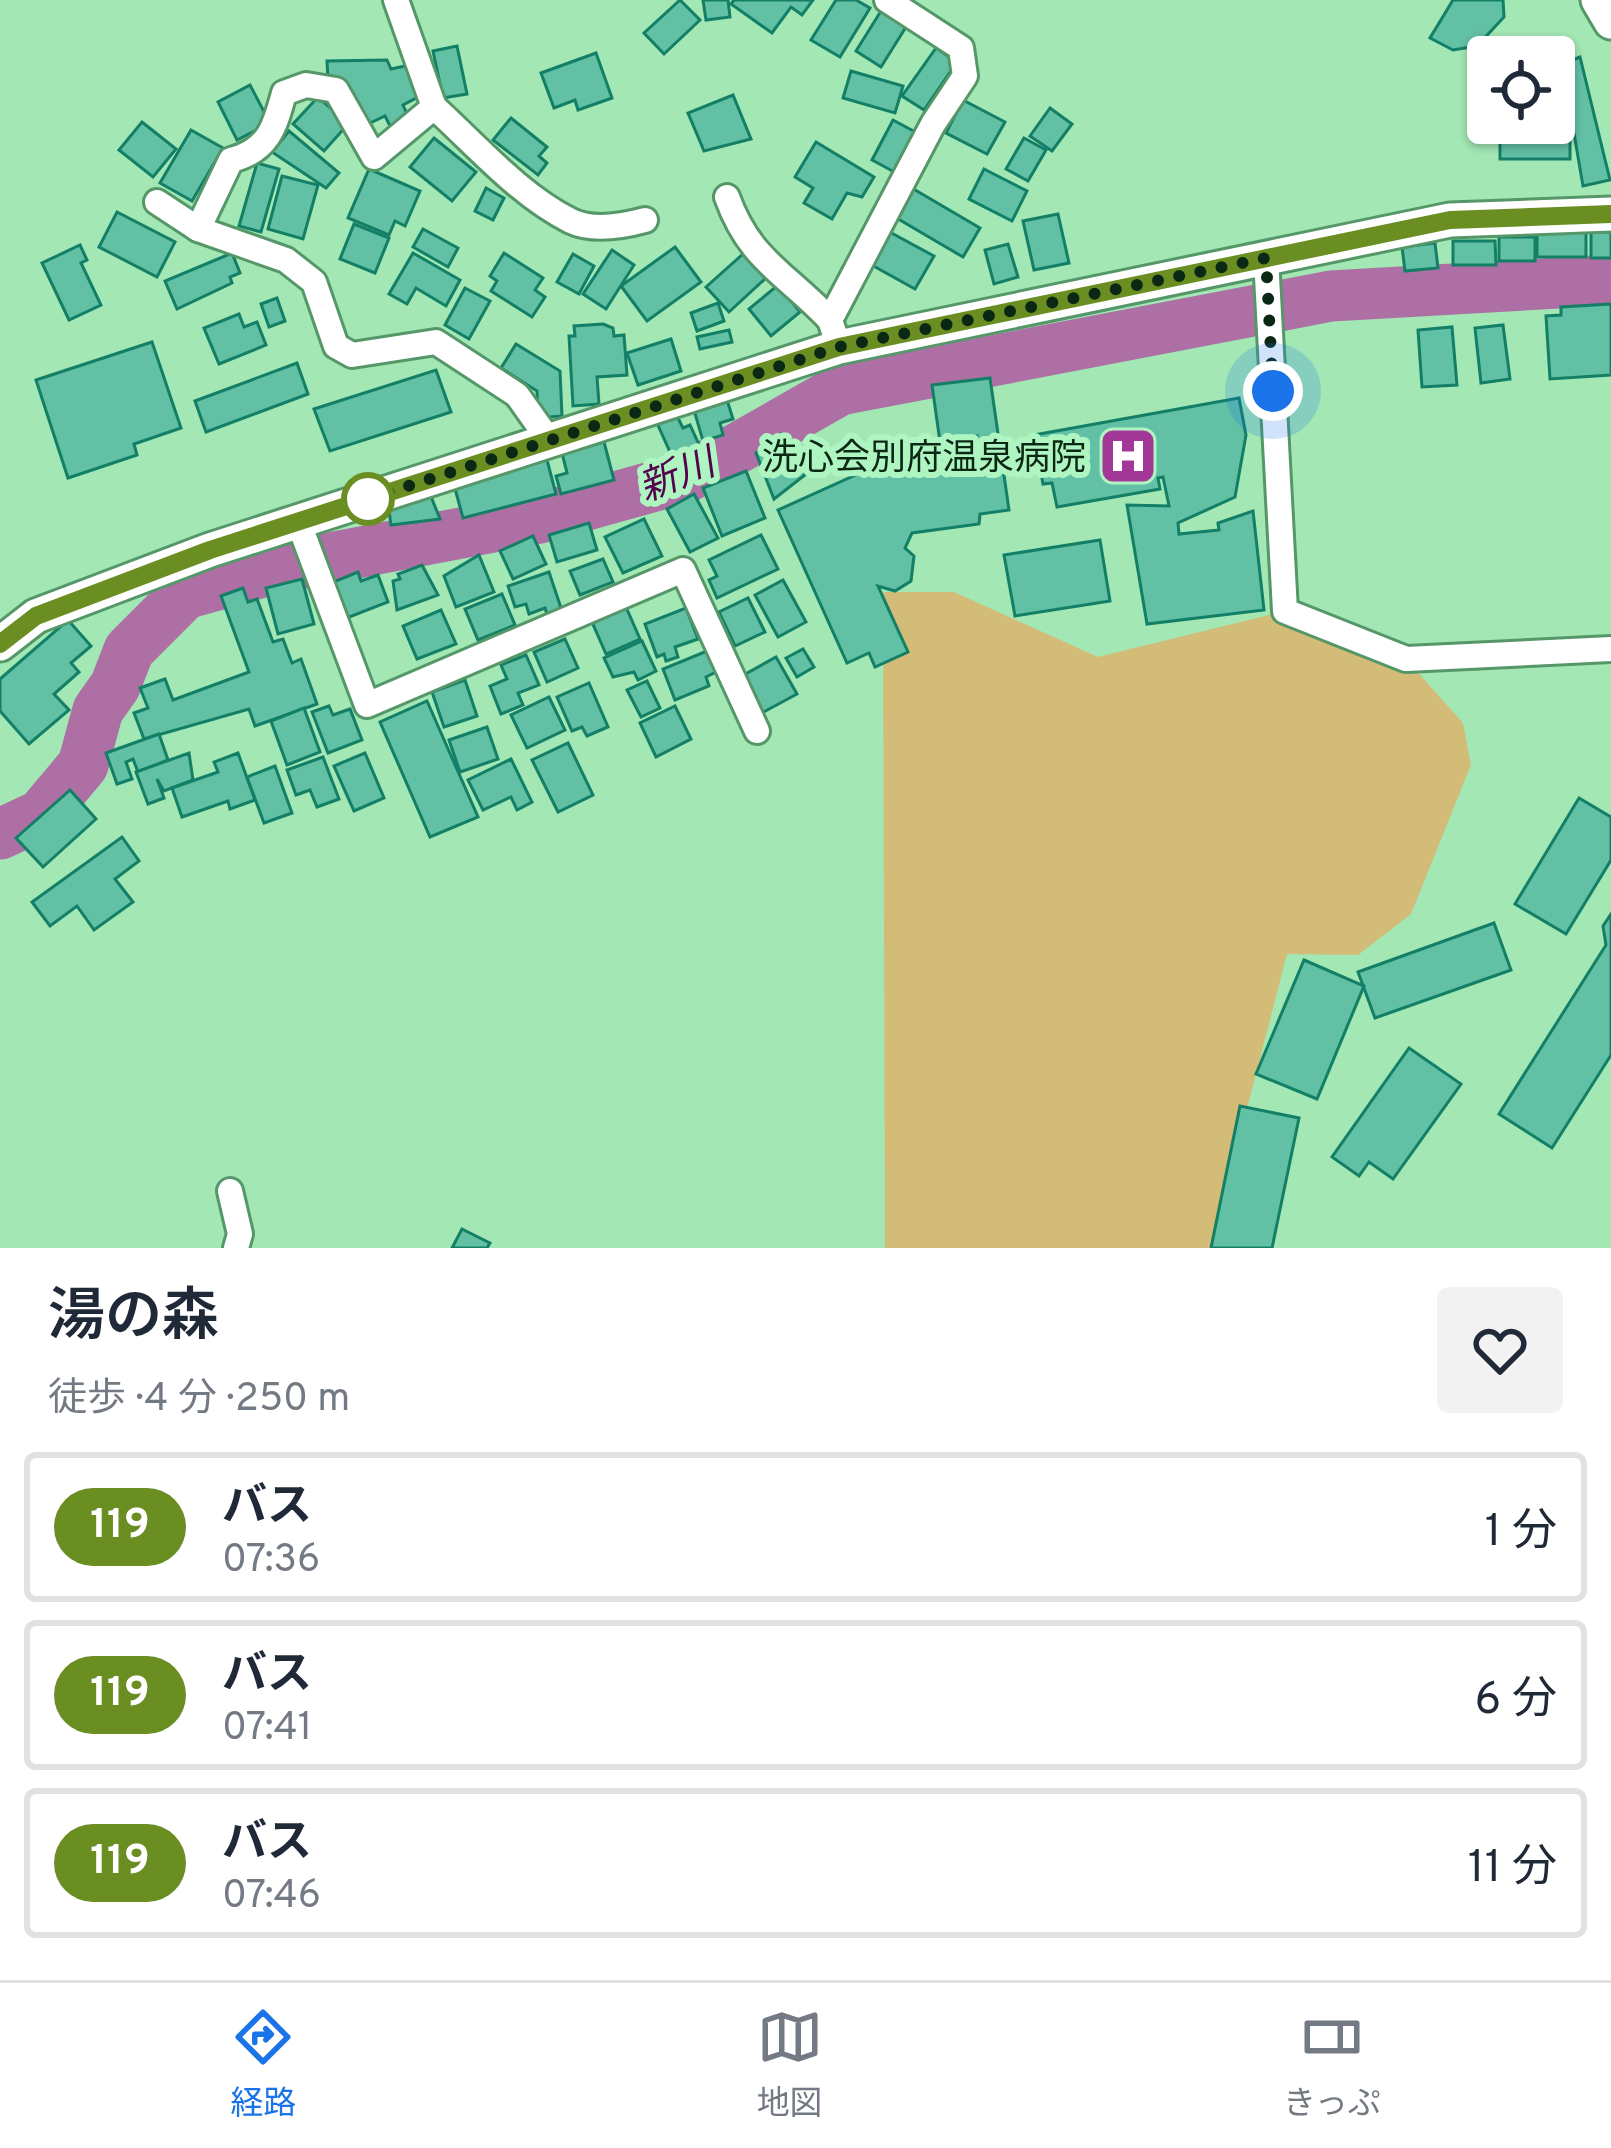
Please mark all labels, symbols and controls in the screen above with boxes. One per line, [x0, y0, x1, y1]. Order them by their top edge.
map controls [1467, 36, 1575, 144]
button: locate [1467, 36, 1575, 144]
your location [1243, 361, 1303, 421]
hospital icon: 洗心会別府温泉病院 [1097, 425, 1159, 487]
place label: 洗心会別府温泉病院 [762, 437, 1086, 483]
water label: 新川 [632, 439, 727, 516]
unlabelled marker [343, 474, 393, 524]
text: 湯の森 [48, 1284, 219, 1356]
button: heart [1437, 1287, 1563, 1413]
text: 徒歩 · 4 分 · 250 m [48, 1376, 350, 1425]
text: バス [222, 1480, 312, 1537]
text: 119 [90, 1500, 150, 1553]
text: 1 分 [1485, 1505, 1557, 1562]
text: 07:36 [222, 1537, 320, 1586]
text: バス [222, 1648, 312, 1705]
text: 119 [90, 1668, 150, 1721]
text: 6 分 [1475, 1673, 1557, 1730]
text: 07:41 [222, 1705, 312, 1754]
text: バス [222, 1816, 312, 1873]
text: 119 [90, 1836, 150, 1889]
text: 11 分 [1468, 1841, 1557, 1898]
text: 07:46 [222, 1873, 321, 1922]
tab: 経路 [230, 2004, 296, 2127]
tab: 地図 [757, 2004, 823, 2127]
tab: きっぷ [1283, 2004, 1381, 2127]

